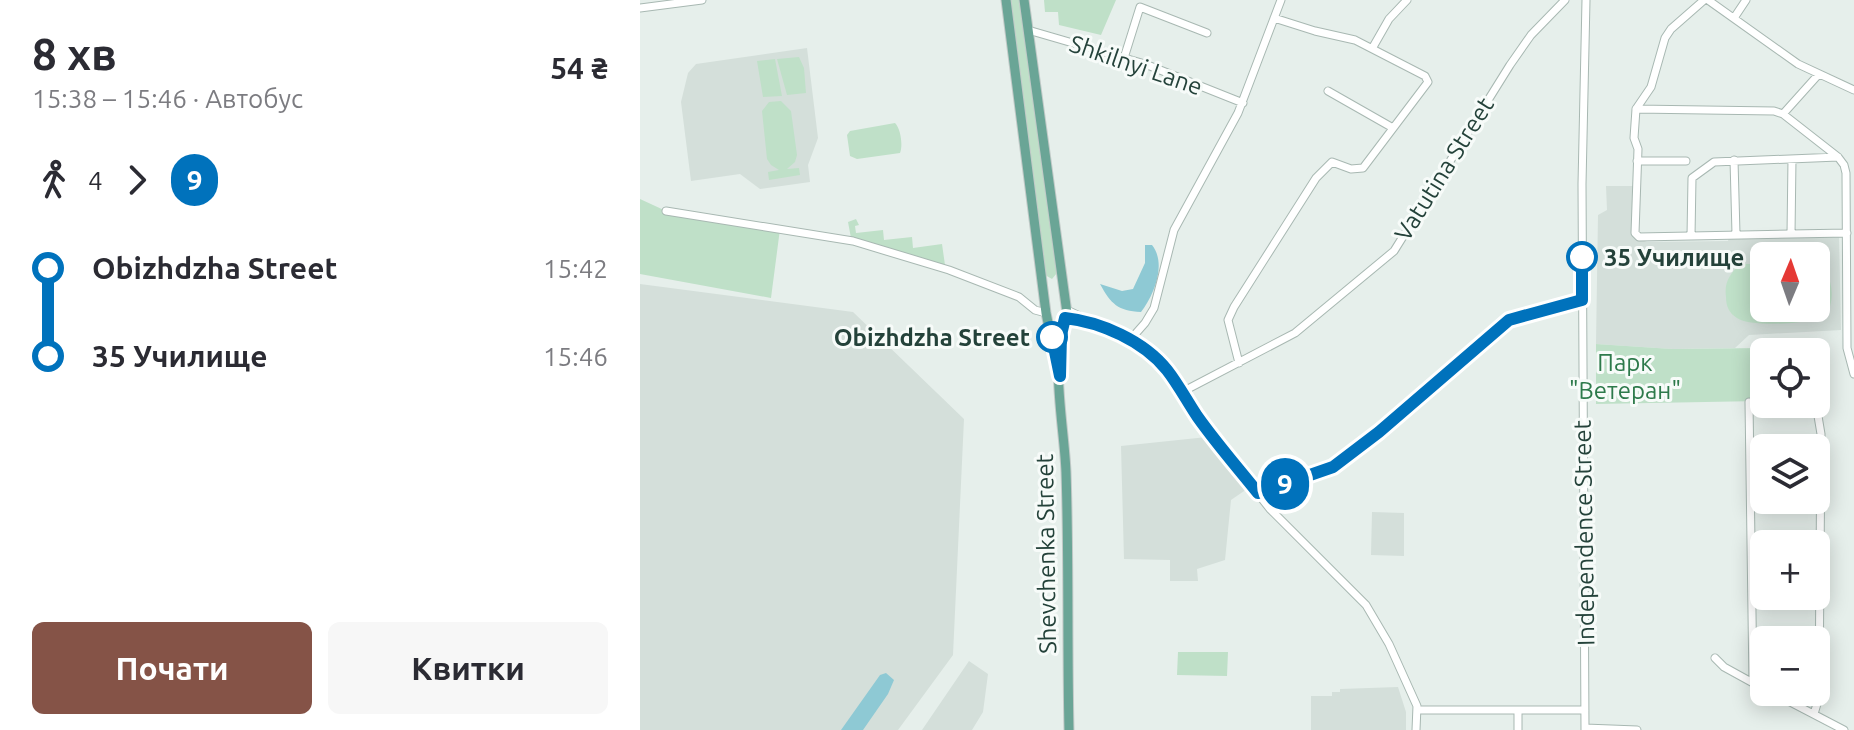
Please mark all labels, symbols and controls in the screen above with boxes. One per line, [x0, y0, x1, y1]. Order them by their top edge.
text: 8 хв [32, 29, 117, 78]
street label: Shkilnyi Lane [1066, 30, 1206, 100]
text: 54 ₴ [550, 51, 608, 85]
text: 15:38 – 15:46 · Автобус [32, 84, 303, 113]
street label: Vatutina Street [1389, 92, 1499, 246]
icon: walk [32, 158, 76, 202]
icon: forward [115, 158, 159, 202]
text: 9 [187, 164, 202, 195]
text: 4 [88, 166, 103, 195]
marker: 35 Училище [1567, 242, 1597, 272]
north arrow [1750, 242, 1830, 322]
map controls [1750, 242, 1830, 706]
place label: 35 Училище [1604, 244, 1744, 271]
text: Obizhdzha Street [92, 251, 337, 285]
text: 15:42 [543, 254, 608, 283]
marker: Obizhdzha Street [1037, 322, 1067, 352]
place label: Obizhdzha Street [834, 324, 1030, 351]
button: locate [1750, 338, 1830, 418]
text: 35 Училище [92, 339, 267, 373]
text: 15:46 [543, 342, 608, 371]
park label: Парк "Ветеран" [1569, 349, 1681, 404]
street label: Independence Street [1569, 419, 1599, 646]
button: layers [1750, 434, 1830, 514]
street label: Shevchenka Street [1031, 453, 1061, 654]
line badge: 9 [1259, 458, 1311, 510]
text: 9 [1277, 468, 1293, 499]
button: + [1750, 530, 1830, 610]
button: Почати [32, 622, 312, 714]
button: Квитки [328, 622, 608, 714]
button: − [1750, 626, 1830, 706]

